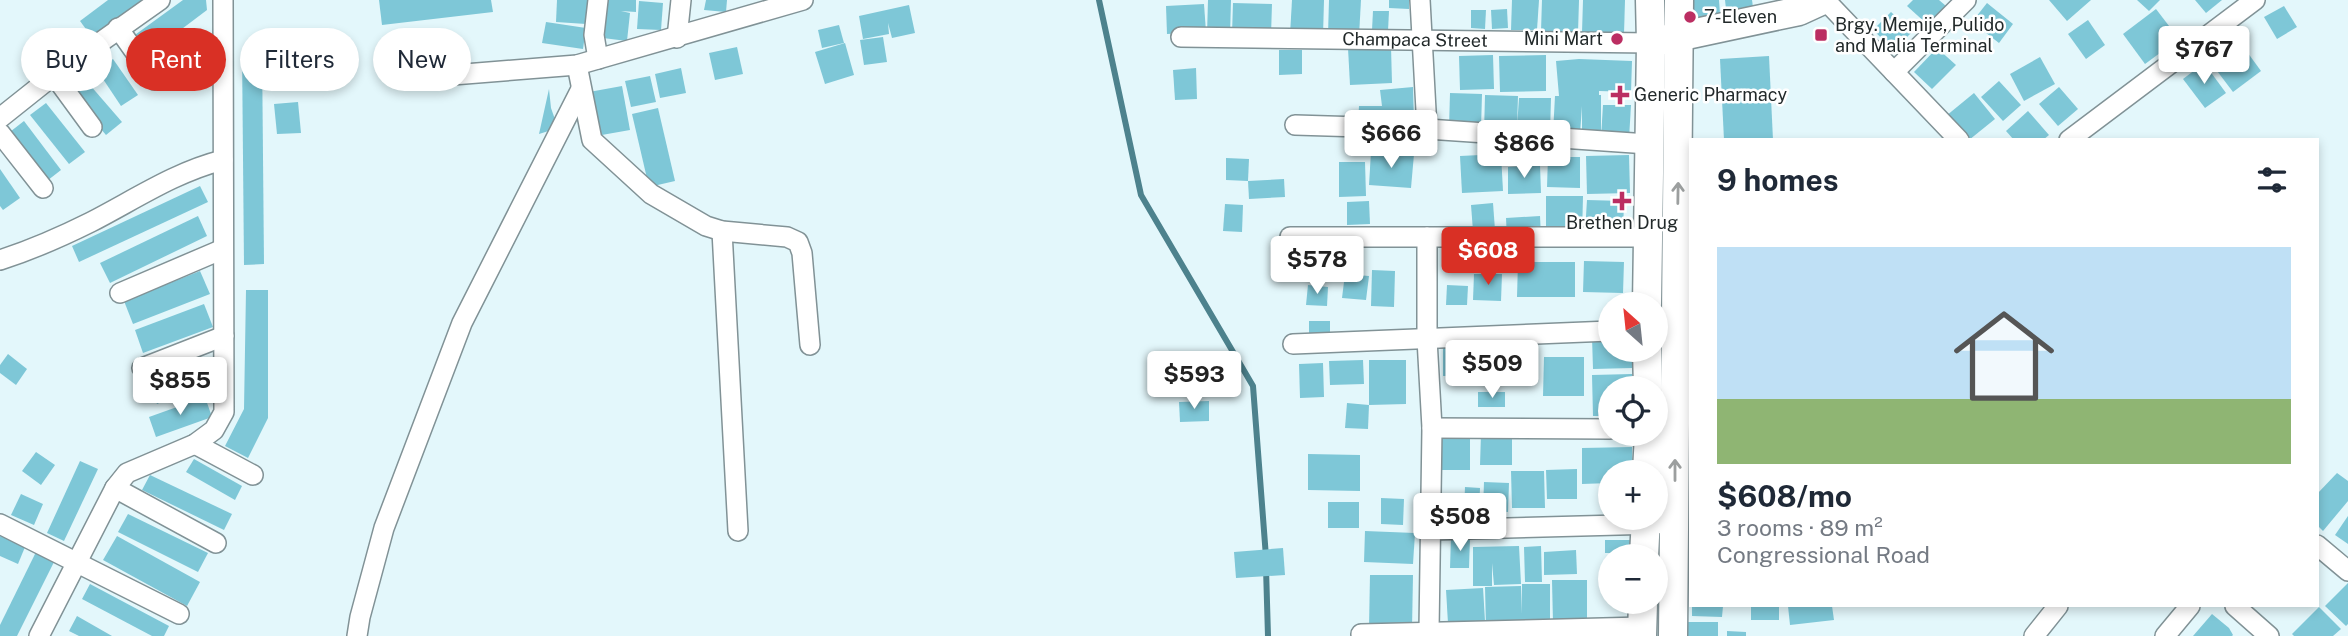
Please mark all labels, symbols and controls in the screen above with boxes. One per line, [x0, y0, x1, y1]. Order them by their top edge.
place label: 7-Eleven [1704, 6, 1777, 27]
marker: 7-Eleven [1682, 9, 1698, 25]
place label: Brgy. Memije, Pulido and Malia Terminal [1835, 14, 2004, 56]
marker: Brgy. Memije, Pulido and Malia Terminal [1813, 27, 1829, 43]
pin: $767 [2163, 27, 2245, 86]
chip: Buy [21, 28, 112, 91]
chip: Rent [126, 28, 226, 91]
chip: Filters [240, 28, 359, 91]
chip: New [373, 28, 471, 91]
street label: Champaca Street [1342, 28, 1488, 51]
place label: Mini Mart [1524, 28, 1603, 49]
marker: Mini Mart [1609, 31, 1625, 47]
text: $767 [2174, 35, 2234, 62]
place label: Generic Pharmacy [1634, 84, 1787, 105]
marker: Generic Pharmacy [1612, 87, 1628, 103]
pin: $666 [1350, 110, 1432, 170]
text: $666 [1360, 119, 1422, 146]
pin: $866 [1483, 120, 1565, 180]
text: $866 [1493, 129, 1555, 156]
icon: filters [2253, 161, 2291, 199]
text: 9 homes [1717, 162, 1839, 198]
one-way arrow [1671, 182, 1685, 205]
marker: Brethen Drug [1614, 193, 1630, 209]
place label: Brethen Drug [1566, 212, 1678, 233]
pin: $608 [1447, 228, 1529, 287]
pin: $578 [1276, 236, 1358, 296]
text: $608 [1458, 236, 1518, 263]
text: $578 [1287, 245, 1347, 272]
north arrow [1598, 292, 1668, 362]
map controls [1598, 292, 1668, 614]
icon: home [1941, 293, 2067, 419]
pin: $509 [1451, 340, 1533, 400]
text: $509 [1461, 349, 1523, 376]
pin: $593 [1153, 352, 1235, 411]
pin: $855 [139, 358, 221, 417]
text: $593 [1163, 360, 1225, 387]
text: $855 [149, 366, 211, 393]
button: locate [1598, 376, 1668, 446]
one-way arrow [1668, 459, 1682, 482]
button: + [1598, 460, 1668, 530]
text: $608/mo [1717, 478, 1852, 514]
pin: $508 [1419, 494, 1501, 553]
text: $508 [1429, 502, 1491, 529]
text: 3 rooms · 89 m² [1717, 514, 1883, 541]
text: Congressional Road [1717, 541, 1930, 568]
button: − [1598, 544, 1668, 614]

